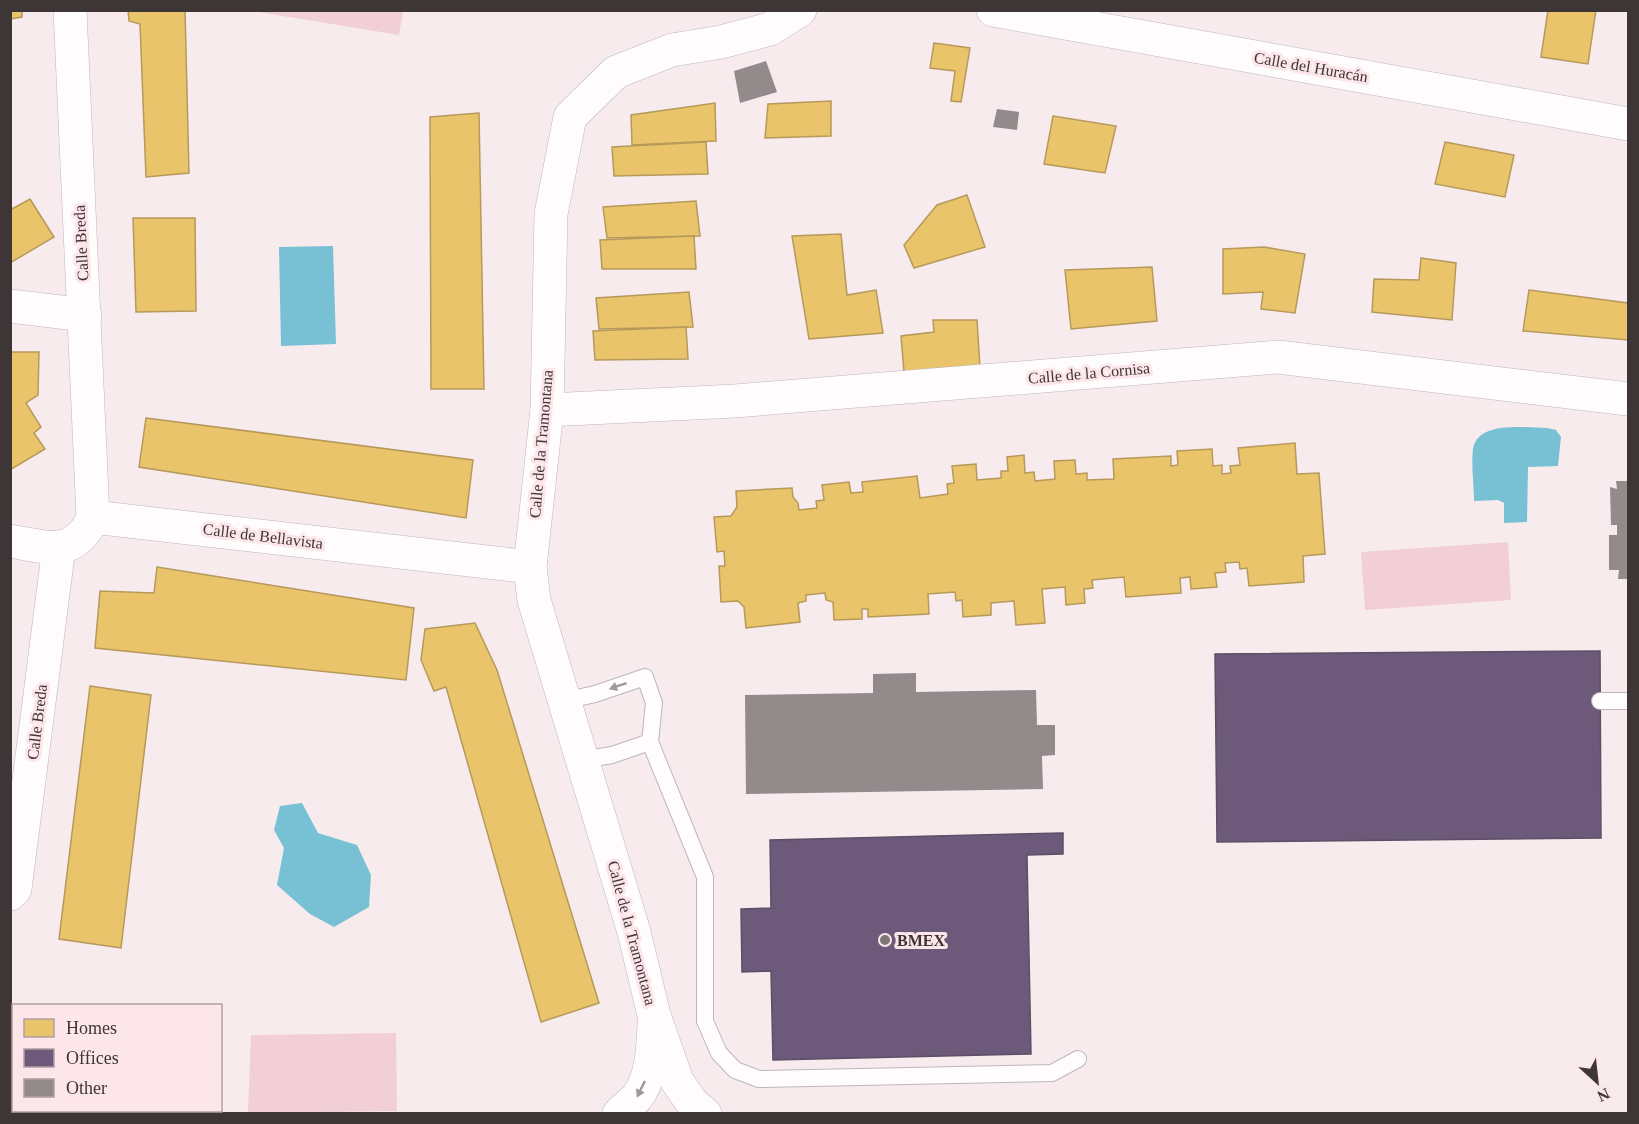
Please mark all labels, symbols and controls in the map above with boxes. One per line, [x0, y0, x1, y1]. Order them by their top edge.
street label: Calle del Huracán [1253, 49, 1369, 85]
street label: Calle Breda [71, 205, 91, 281]
street label: Calle de la Cornisa [1027, 359, 1151, 387]
street label: Calle de la Tramontana [526, 369, 556, 519]
street label: Calle de Bellavista [202, 520, 324, 552]
one-way arrow [609, 682, 627, 692]
street label: Calle Breda [24, 683, 50, 761]
street label: Calle de la Tramontana [605, 859, 659, 1007]
place label: BMEX [897, 932, 945, 949]
marker: BMEX [878, 933, 892, 947]
legend [12, 1004, 222, 1112]
text: Homes [66, 1018, 117, 1038]
text: Offices [66, 1048, 119, 1068]
north arrow [1567, 1052, 1627, 1112]
text: Other [66, 1078, 107, 1098]
one-way arrow [636, 1080, 645, 1097]
text: N [1594, 1085, 1613, 1105]

